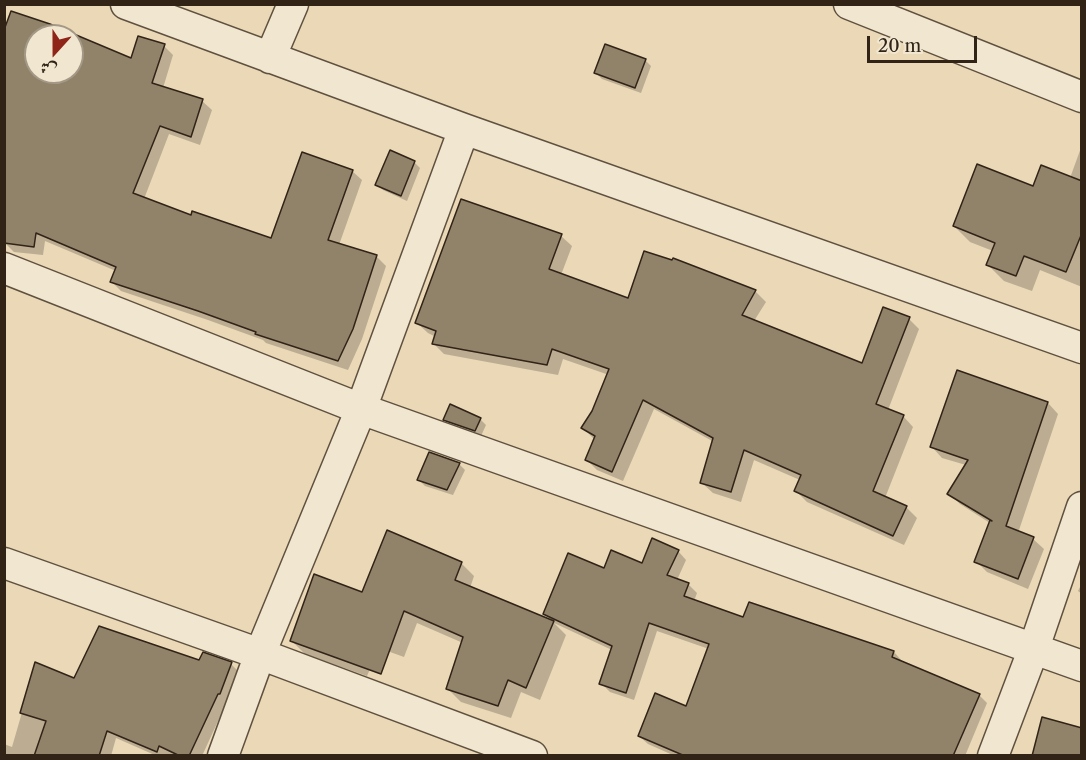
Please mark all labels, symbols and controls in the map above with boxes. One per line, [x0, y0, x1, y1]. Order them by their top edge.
north arrow [24, 24, 84, 84]
scale bar [870, 24, 980, 62]
text: 20 m [878, 35, 921, 57]
text: ش [37, 57, 59, 81]

